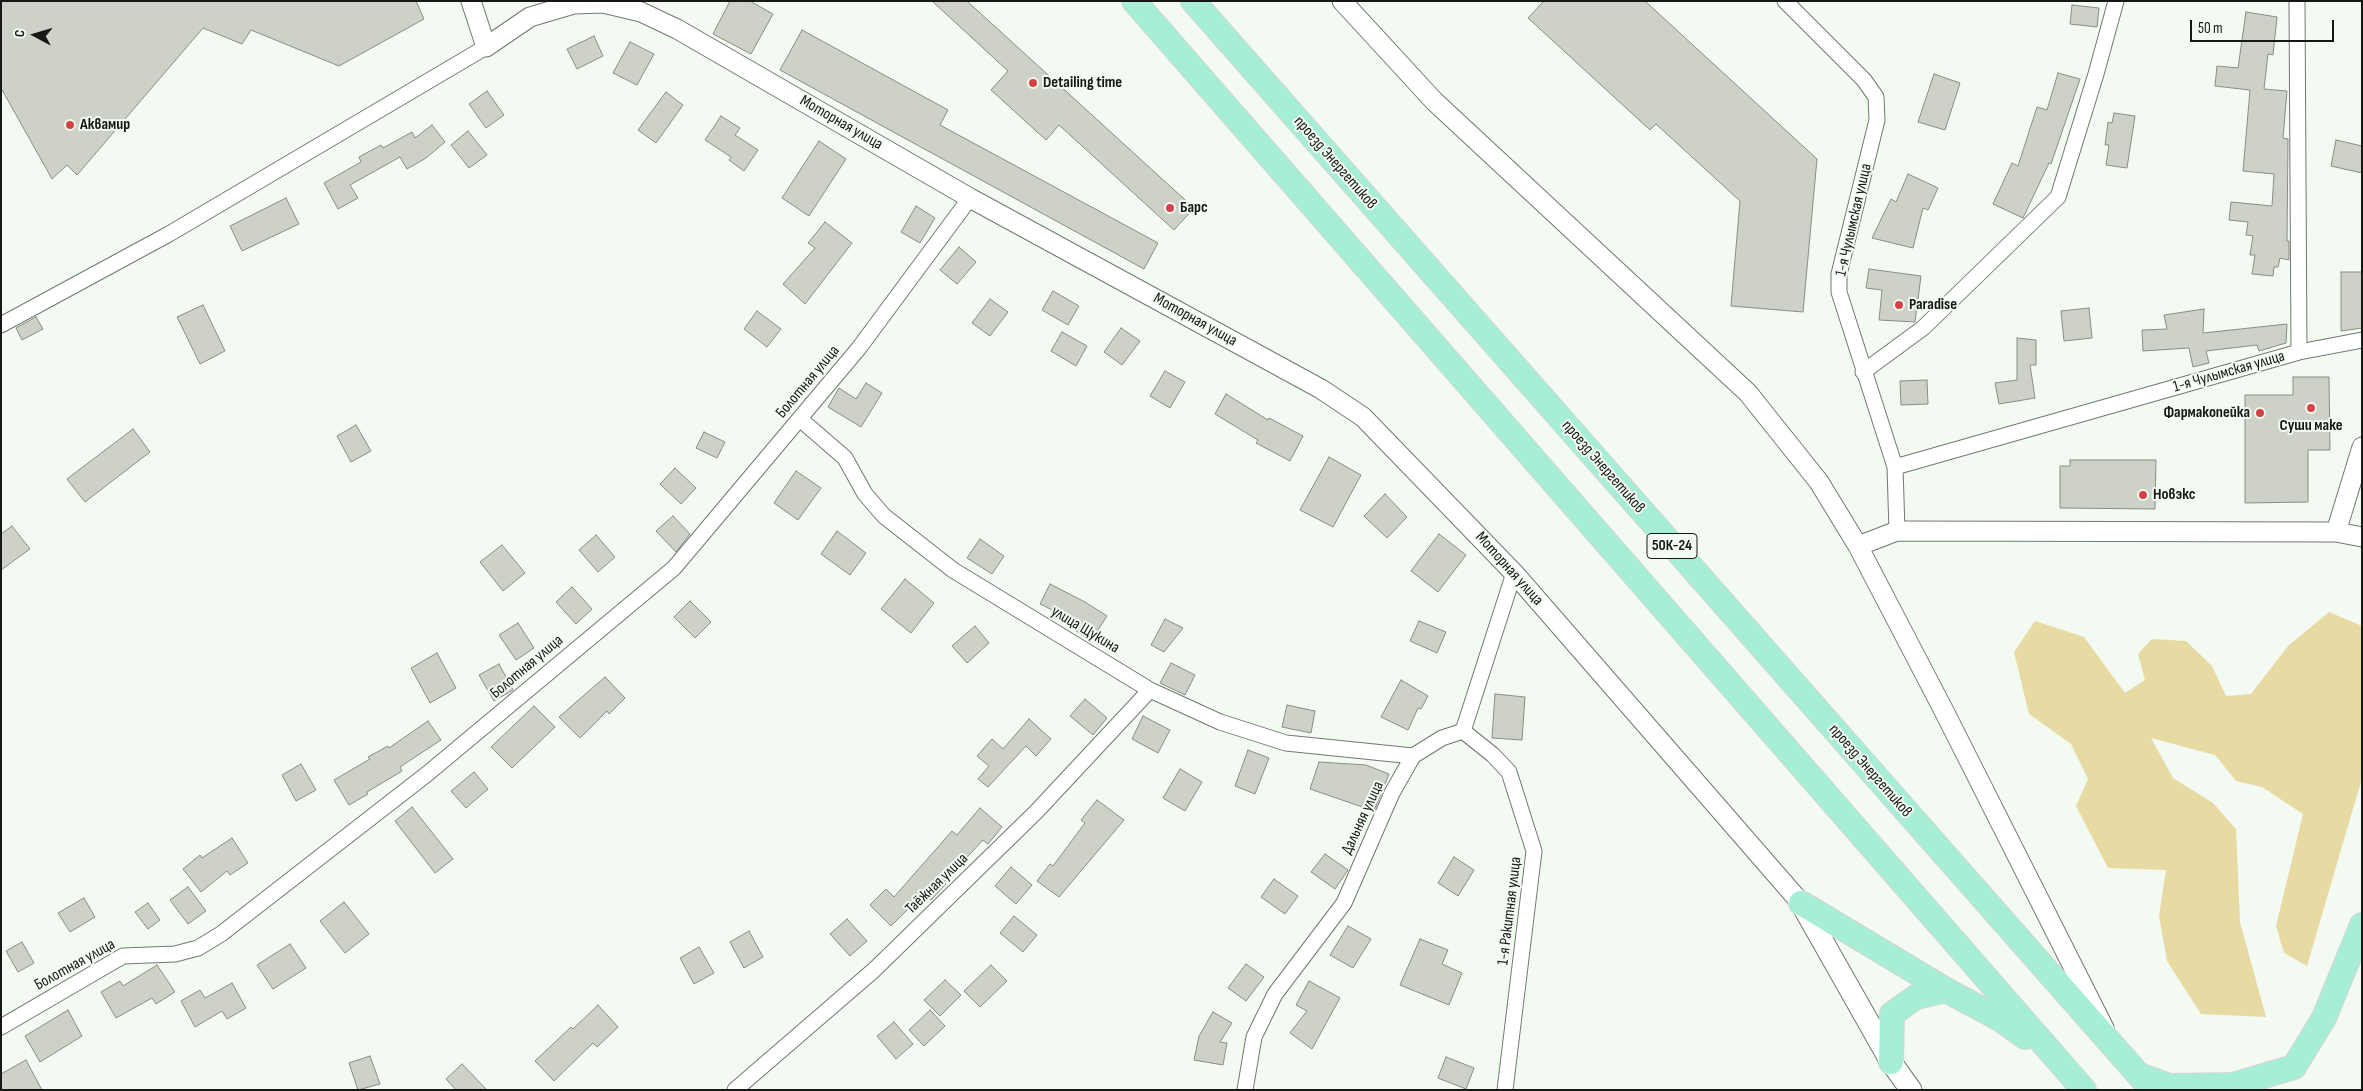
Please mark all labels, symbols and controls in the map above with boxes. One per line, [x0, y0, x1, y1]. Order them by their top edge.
north arrow [10, 10, 60, 60]
scale bar [2193, 10, 2337, 42]
text: 50 m [2198, 19, 2223, 38]
text: С [11, 29, 28, 38]
place label: Detailing time [1043, 73, 1122, 93]
marker: Detailing time [1027, 77, 1039, 89]
street label: Моторная улица [796, 92, 886, 154]
street label: проезд Энергетиков [1289, 113, 1381, 213]
place label: Аквамир [80, 115, 130, 135]
marker: Аквамир [64, 119, 76, 131]
street label: 1-я Чулымская улица [1832, 162, 1876, 278]
place label: Барс [1180, 198, 1208, 218]
marker: Барс [1164, 202, 1176, 214]
street label: Моторная улица [1150, 289, 1240, 351]
place label: Paradise [1909, 295, 1957, 315]
marker: Paradise [1893, 299, 1905, 311]
street label: Болотная улица [772, 342, 844, 422]
street label: 1-я Чулымская улица [2171, 347, 2287, 397]
marker: Суши маке [2305, 402, 2317, 414]
place label: Фармакопейка [2164, 403, 2250, 423]
marker: Фармакопейка [2254, 407, 2266, 419]
place label: Суши маке [2280, 416, 2342, 436]
street label: проезд Энергетиков [1557, 417, 1649, 517]
place label: Новэкс [2153, 485, 2195, 505]
marker: Новэкс [2137, 489, 2149, 501]
street label: Моторная улица [1471, 528, 1547, 610]
road number: 50К-24 [1647, 534, 1697, 558]
street label: улица Щукина [1047, 602, 1123, 658]
street label: Болотная улица [487, 631, 567, 703]
street label: проезд Энергетиков [1824, 721, 1916, 821]
street label: Дальняя улица [1338, 778, 1388, 858]
street label: Таёжная улица [902, 849, 972, 919]
street label: 1-я Ракитная улица [1494, 856, 1526, 966]
street label: Болотная улица [31, 935, 119, 995]

